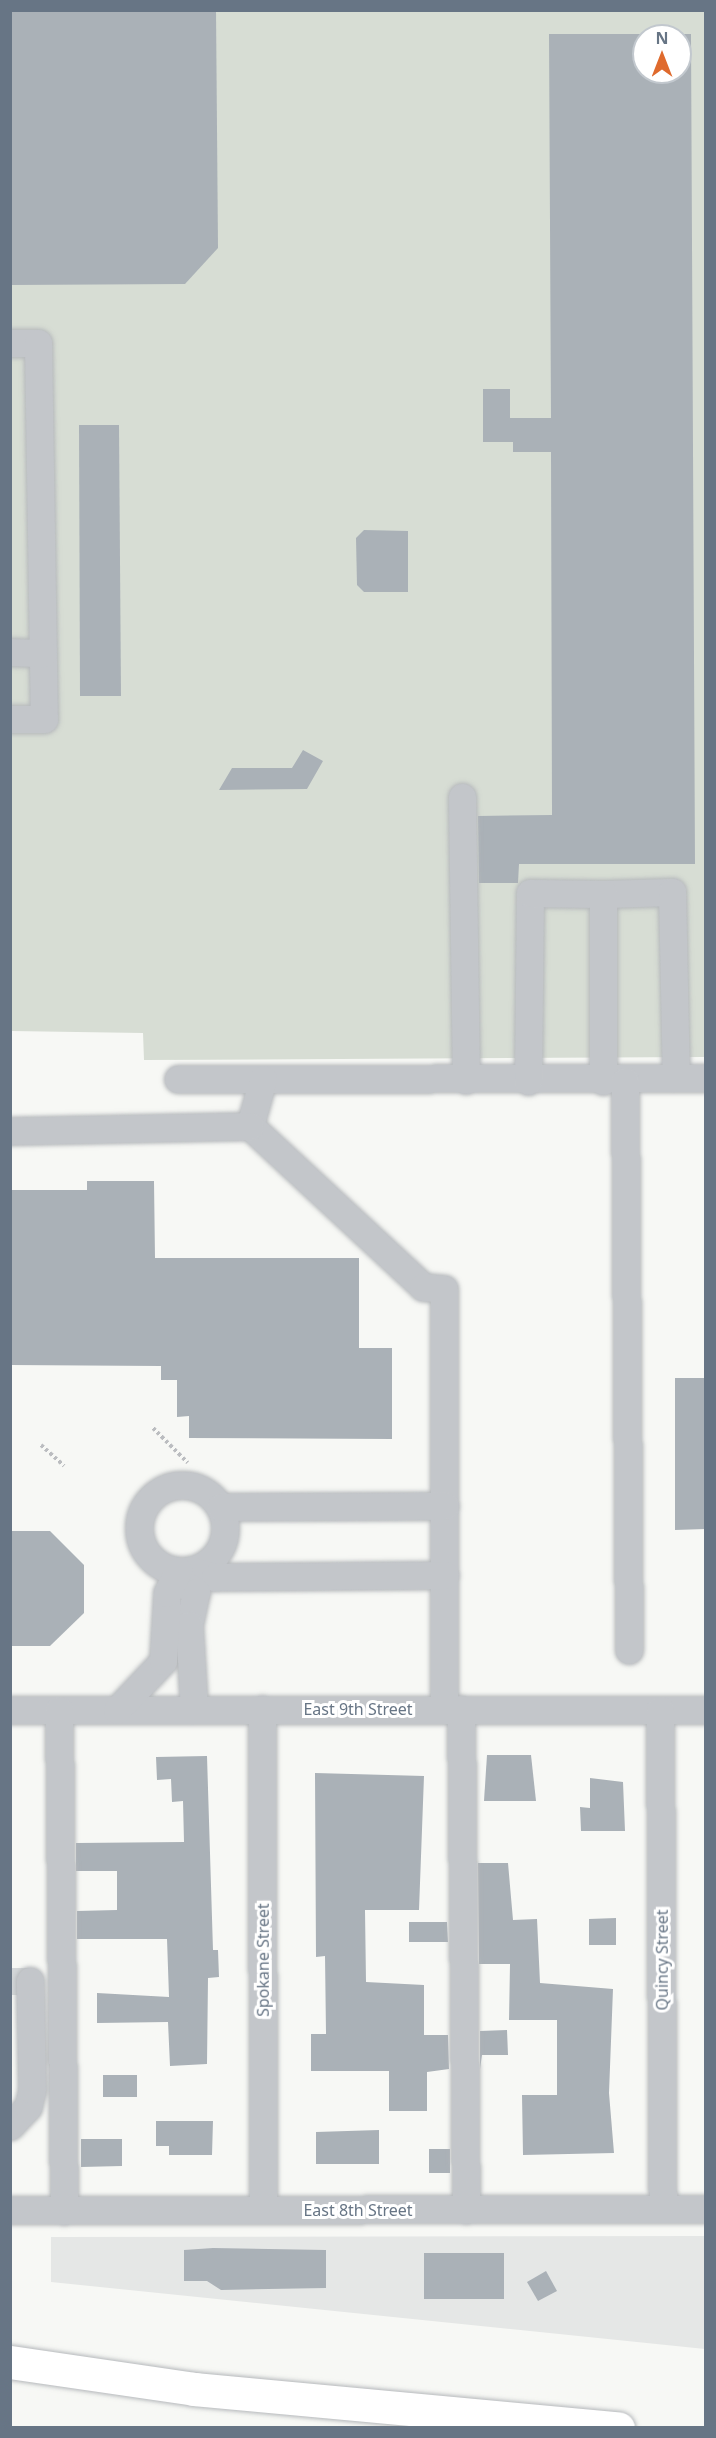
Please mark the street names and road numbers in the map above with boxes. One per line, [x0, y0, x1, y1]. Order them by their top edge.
street label: East 9th Street [303, 1699, 413, 1719]
street label: Spokane Street [253, 1903, 273, 2017]
street label: Quincy Street [652, 1909, 672, 2011]
street label: East 8th Street [303, 2200, 413, 2220]

